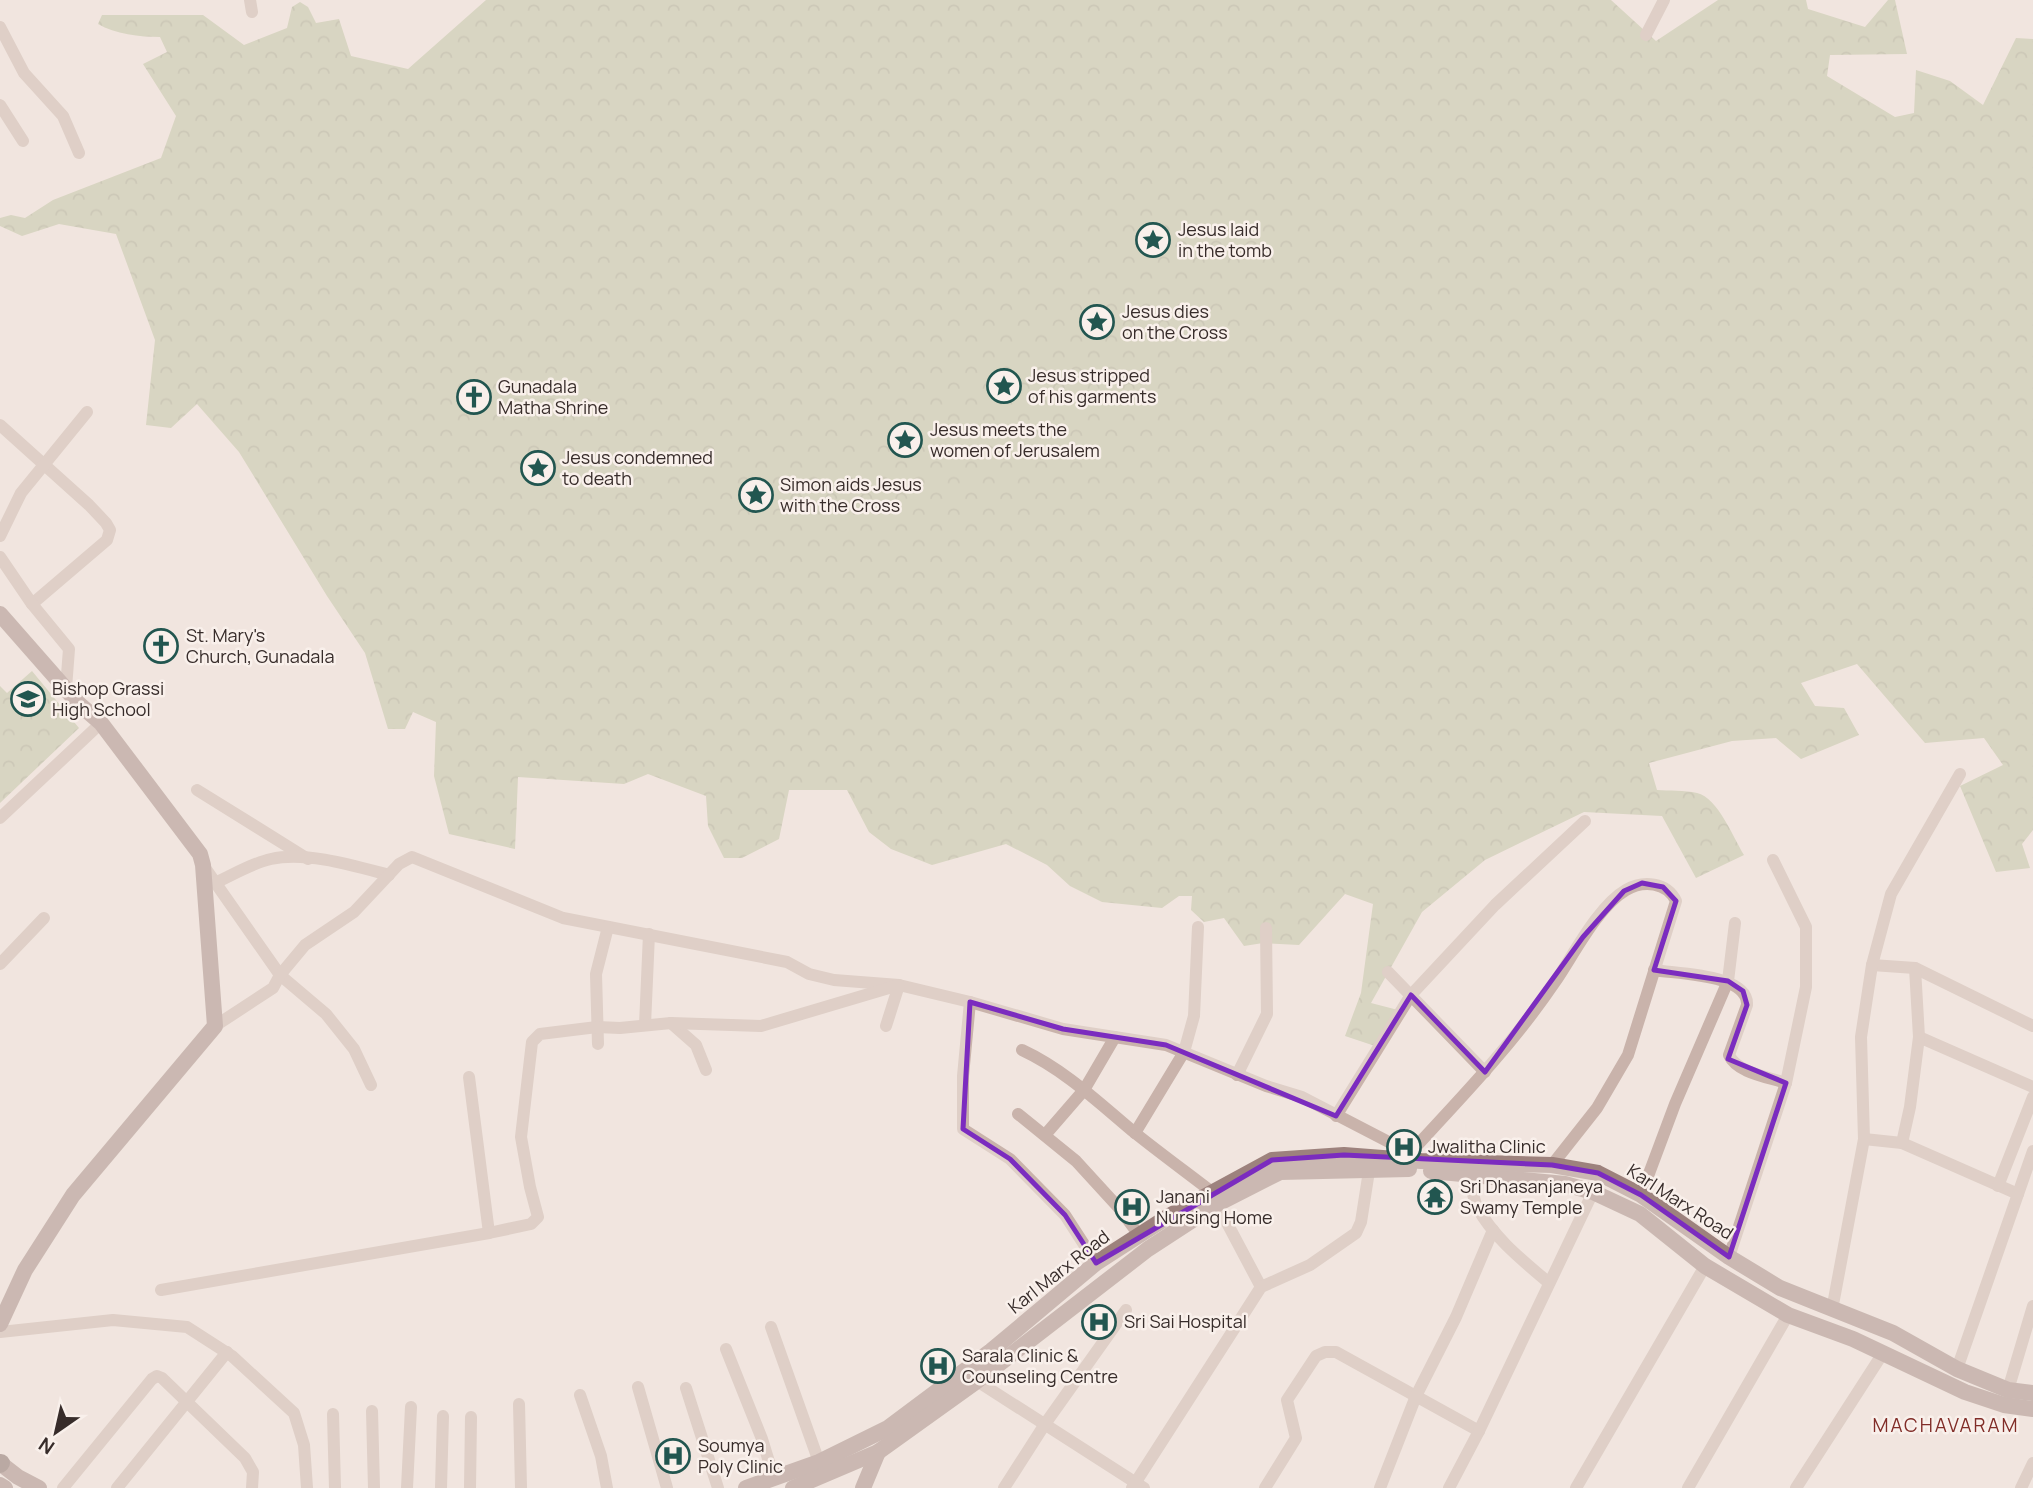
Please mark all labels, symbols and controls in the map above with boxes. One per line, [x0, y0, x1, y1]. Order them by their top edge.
place label: Jesus laid in the tomb [1178, 217, 1272, 262]
place icon: Jesus laid in the tomb [1134, 221, 1172, 259]
place label: Jesus dies on the Cross [1122, 299, 1228, 344]
place icon: Jesus dies on the Cross [1078, 303, 1116, 341]
place label: Jesus stripped of his garments [1028, 363, 1157, 408]
place icon: Jesus stripped of his garments [985, 367, 1023, 405]
place label: Gunadala Matha Shrine [498, 374, 608, 419]
church icon: Gunadala Matha Shrine [455, 378, 493, 416]
place label: Jesus meets the women of Jerusalem [930, 417, 1100, 462]
place icon: Jesus meets the women of Jerusalem [886, 421, 924, 459]
place label: Jesus condemned to death [562, 445, 713, 490]
place icon: Jesus condemned to death [519, 449, 557, 487]
place label: Simon aids Jesus with the Cross [780, 472, 922, 517]
place icon: Simon aids Jesus with the Cross [737, 476, 775, 514]
place label: St. Mary's Church, Gunadala [186, 623, 335, 668]
church icon: St. Mary's Church, Gunadala [142, 627, 180, 665]
place label: Bishop Grassi High School [52, 676, 164, 721]
school or university icon: Bishop Grassi High School [9, 680, 47, 718]
hospital icon: Jwalitha Clinic [1385, 1128, 1423, 1166]
place label: Jwalitha Clinic [1428, 1134, 1546, 1158]
street label: Karl Marx Road [1623, 1158, 1738, 1245]
place label: Sri Dhasanjaneya Swamy Temple [1460, 1174, 1603, 1219]
temple icon: Sri Dhasanjaneya Swamy Temple [1416, 1178, 1454, 1216]
place label: Janani Nursing Home [1156, 1184, 1272, 1229]
hospital icon: Janani Nursing Home [1113, 1188, 1151, 1226]
street label: Karl Marx Road [1003, 1224, 1114, 1318]
hospital icon: Sri Sai Hospital [1080, 1303, 1118, 1341]
place label: Sri Sai Hospital [1124, 1309, 1247, 1333]
place label: Sarala Clinic & Counseling Centre [962, 1343, 1118, 1388]
hospital icon: Sarala Clinic & Counseling Centre [919, 1347, 957, 1385]
north arrow [21, 1397, 91, 1467]
district label: MACHAVARAM [1872, 1412, 2020, 1438]
text: N [34, 1431, 59, 1461]
place label: Soumya Poly Clinic [698, 1433, 783, 1478]
hospital icon: Soumya Poly Clinic [654, 1437, 692, 1475]

